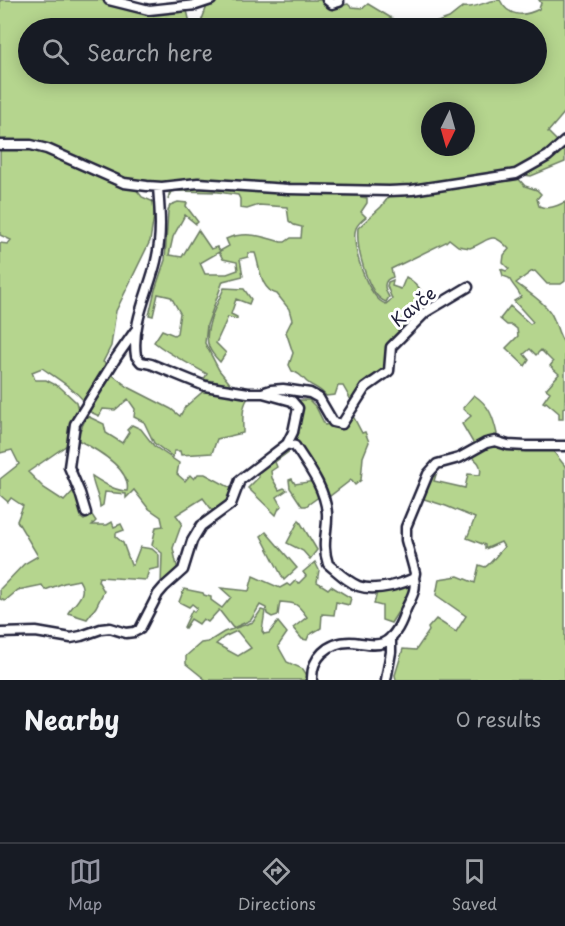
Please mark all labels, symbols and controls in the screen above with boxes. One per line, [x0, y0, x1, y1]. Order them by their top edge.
search box [18, 18, 547, 84]
icon: search [39, 35, 72, 68]
text: Search here [87, 35, 213, 68]
north arrow [421, 102, 475, 156]
street label: Kavče [385, 279, 441, 333]
text: Nearby [24, 700, 119, 739]
text: 0 results [456, 704, 541, 734]
tab: Map [68, 855, 102, 915]
tab: Directions [238, 855, 316, 915]
tab: Saved [452, 855, 497, 915]

